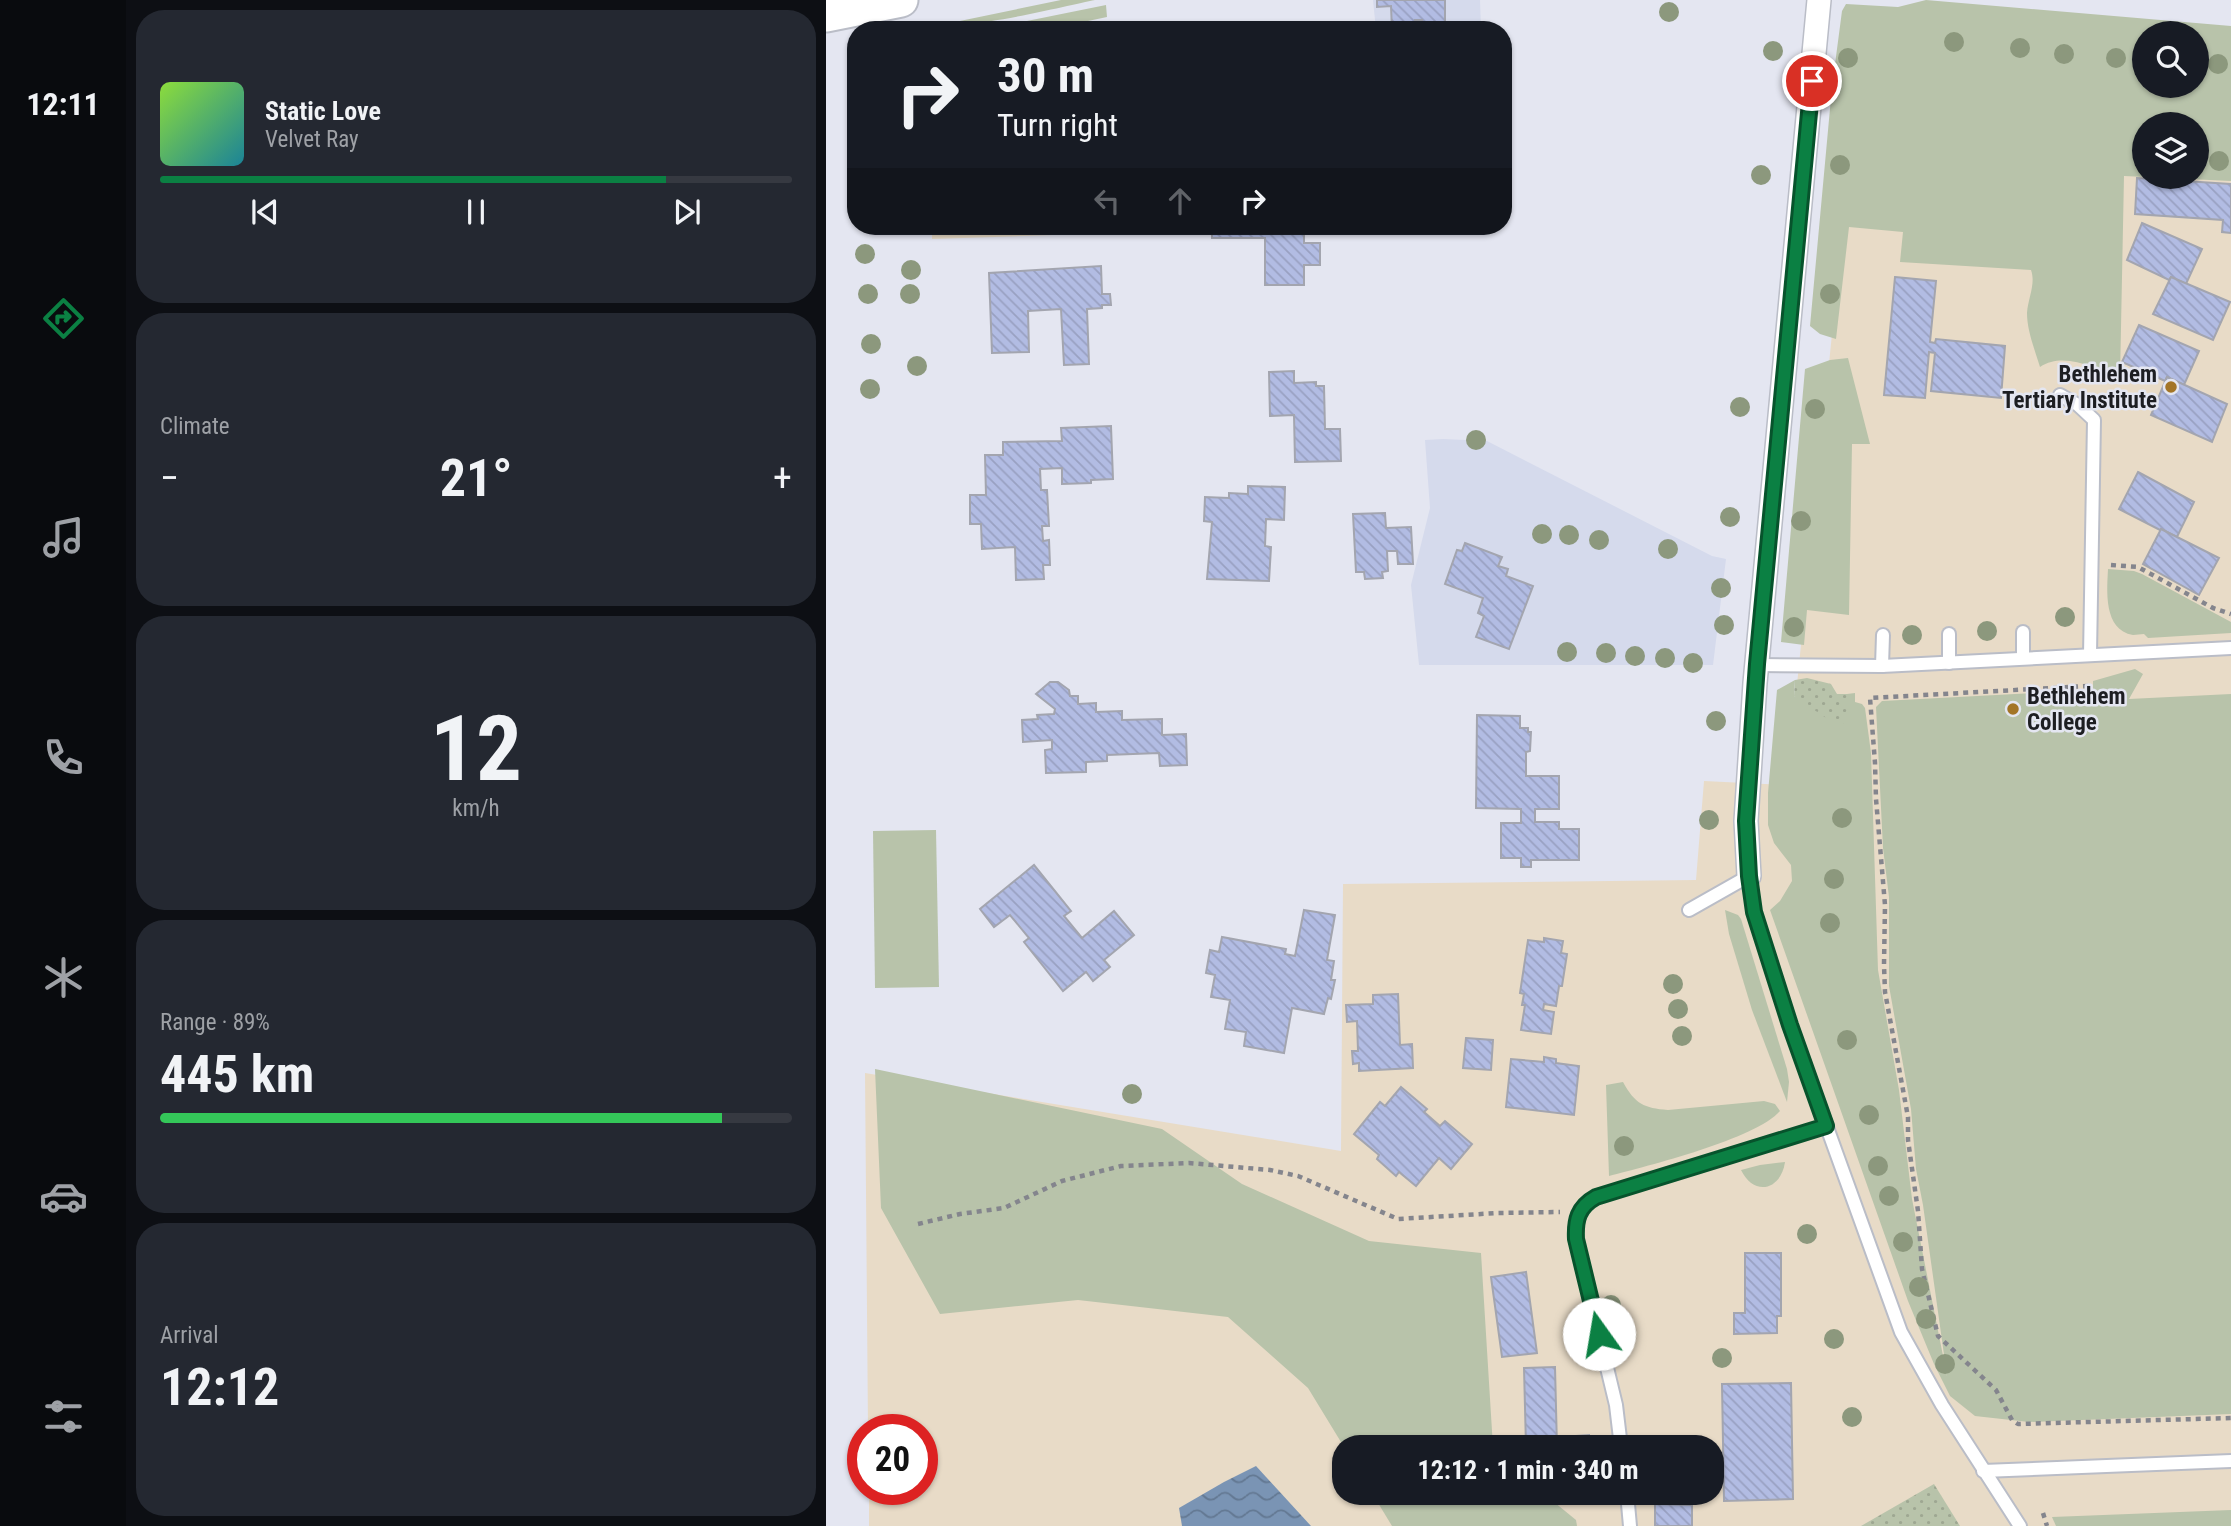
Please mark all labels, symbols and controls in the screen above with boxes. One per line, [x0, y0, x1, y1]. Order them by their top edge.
map controls [2132, 21, 2209, 189]
button: search [2132, 21, 2209, 98]
text: 30 m [997, 47, 1094, 104]
icon: right [882, 49, 973, 140]
pin [1782, 51, 1842, 111]
icon: arrive [1793, 62, 1831, 100]
text: 12:11 [26, 85, 100, 123]
text: Static Love [265, 96, 381, 126]
text: Turn right [997, 106, 1118, 144]
button: layers [2132, 112, 2209, 189]
text: Velvet Ray [265, 126, 359, 153]
icon: left [1088, 182, 1126, 220]
icon: ahead [1161, 182, 1199, 220]
icon: right [1234, 182, 1272, 220]
icon: previous [246, 193, 284, 231]
icon: pause [457, 193, 495, 231]
icon: next [668, 193, 706, 231]
icon: directions [39, 294, 88, 343]
place label: Bethlehem Tertiary Institute [2002, 361, 2157, 414]
marker: Bethlehem Tertiary Institute [2163, 379, 2179, 395]
text: Climate [160, 413, 230, 440]
text: 21° [440, 448, 512, 509]
text: − [160, 456, 179, 500]
text: + [773, 456, 792, 500]
icon: music [39, 513, 88, 562]
place label: Bethlehem College [2027, 683, 2125, 736]
text: 12 [430, 696, 522, 802]
marker: Bethlehem College [2005, 701, 2021, 717]
icon: phone [39, 733, 88, 782]
text: km/h [452, 795, 500, 822]
icon: climate [39, 953, 88, 1002]
text: Range · 89% [160, 1009, 270, 1036]
text: 445 km [160, 1044, 314, 1105]
icon: car [39, 1172, 88, 1221]
position arrow [1562, 1297, 1636, 1371]
text: Arrival [160, 1322, 219, 1349]
text: 12:12 [160, 1357, 279, 1418]
icon: filters [39, 1392, 88, 1441]
speed limit sign: 20 [847, 1414, 938, 1505]
text: 12:12 · 1 min · 340 m [1418, 1455, 1638, 1485]

